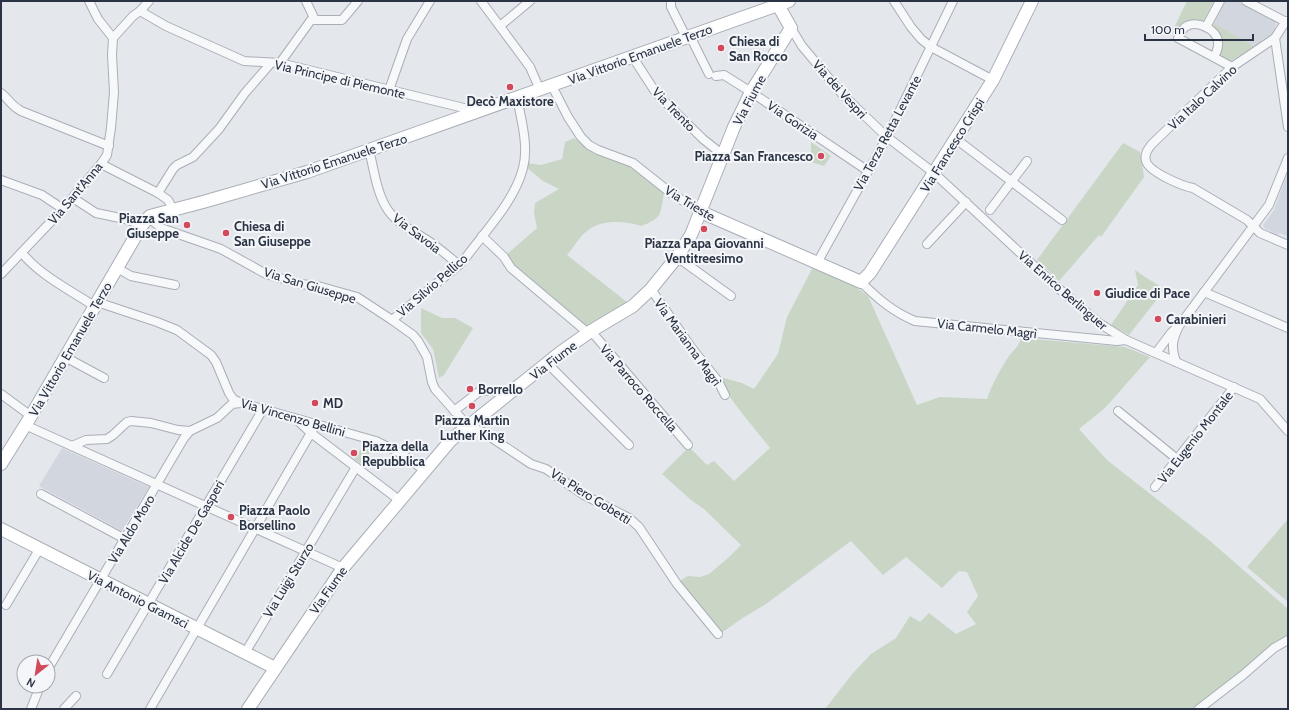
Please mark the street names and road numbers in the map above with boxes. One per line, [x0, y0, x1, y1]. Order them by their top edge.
street label: Via Vittorio Emanuele Terzo [566, 20, 714, 88]
street label: Via Principe di Piemonte [273, 56, 407, 102]
street label: Via dei Vespri [810, 56, 870, 122]
street label: Via Italo Calvino [1164, 61, 1240, 133]
street label: Via Fiume [729, 72, 769, 128]
street label: Via Terza Retta Levante [850, 72, 924, 193]
street label: Via Trento [649, 83, 699, 135]
street label: Via Francesco Crispi [917, 95, 987, 195]
street label: Via Gorizia [764, 97, 822, 143]
street label: Via Vittorio Emanuele Terzo [259, 130, 409, 192]
street label: Via Sant'Anna [44, 158, 106, 227]
street label: Via Trieste [662, 182, 718, 224]
street label: Via Savoia [390, 210, 445, 257]
street label: Via Enrico Berlinguer [1015, 247, 1112, 334]
street label: Via Silvio Pellico [393, 250, 471, 320]
street label: Via San Giuseppe [262, 263, 358, 307]
street label: Via Vittorio Emanuele Terzo [25, 279, 115, 419]
street label: Via Marianna Magrì [651, 295, 725, 389]
street label: Via Carmelo Magrì [936, 315, 1038, 341]
street label: Via Fiume [526, 337, 580, 383]
street label: Via Parroco Roccella [597, 341, 682, 435]
street label: Via Eugenio Montale [1154, 388, 1236, 486]
street label: Via Vincenzo Bellini [239, 394, 347, 440]
street label: Via Piero Gobetti [548, 465, 634, 527]
street label: Via Alcide De Gasperi [155, 477, 227, 587]
street label: Via Aldo Moro [104, 492, 158, 566]
street label: Via Luigi Sturzo [259, 540, 317, 620]
street label: Via Fiume [306, 563, 350, 617]
street label: Via Antonio Gramsci [85, 567, 191, 631]

